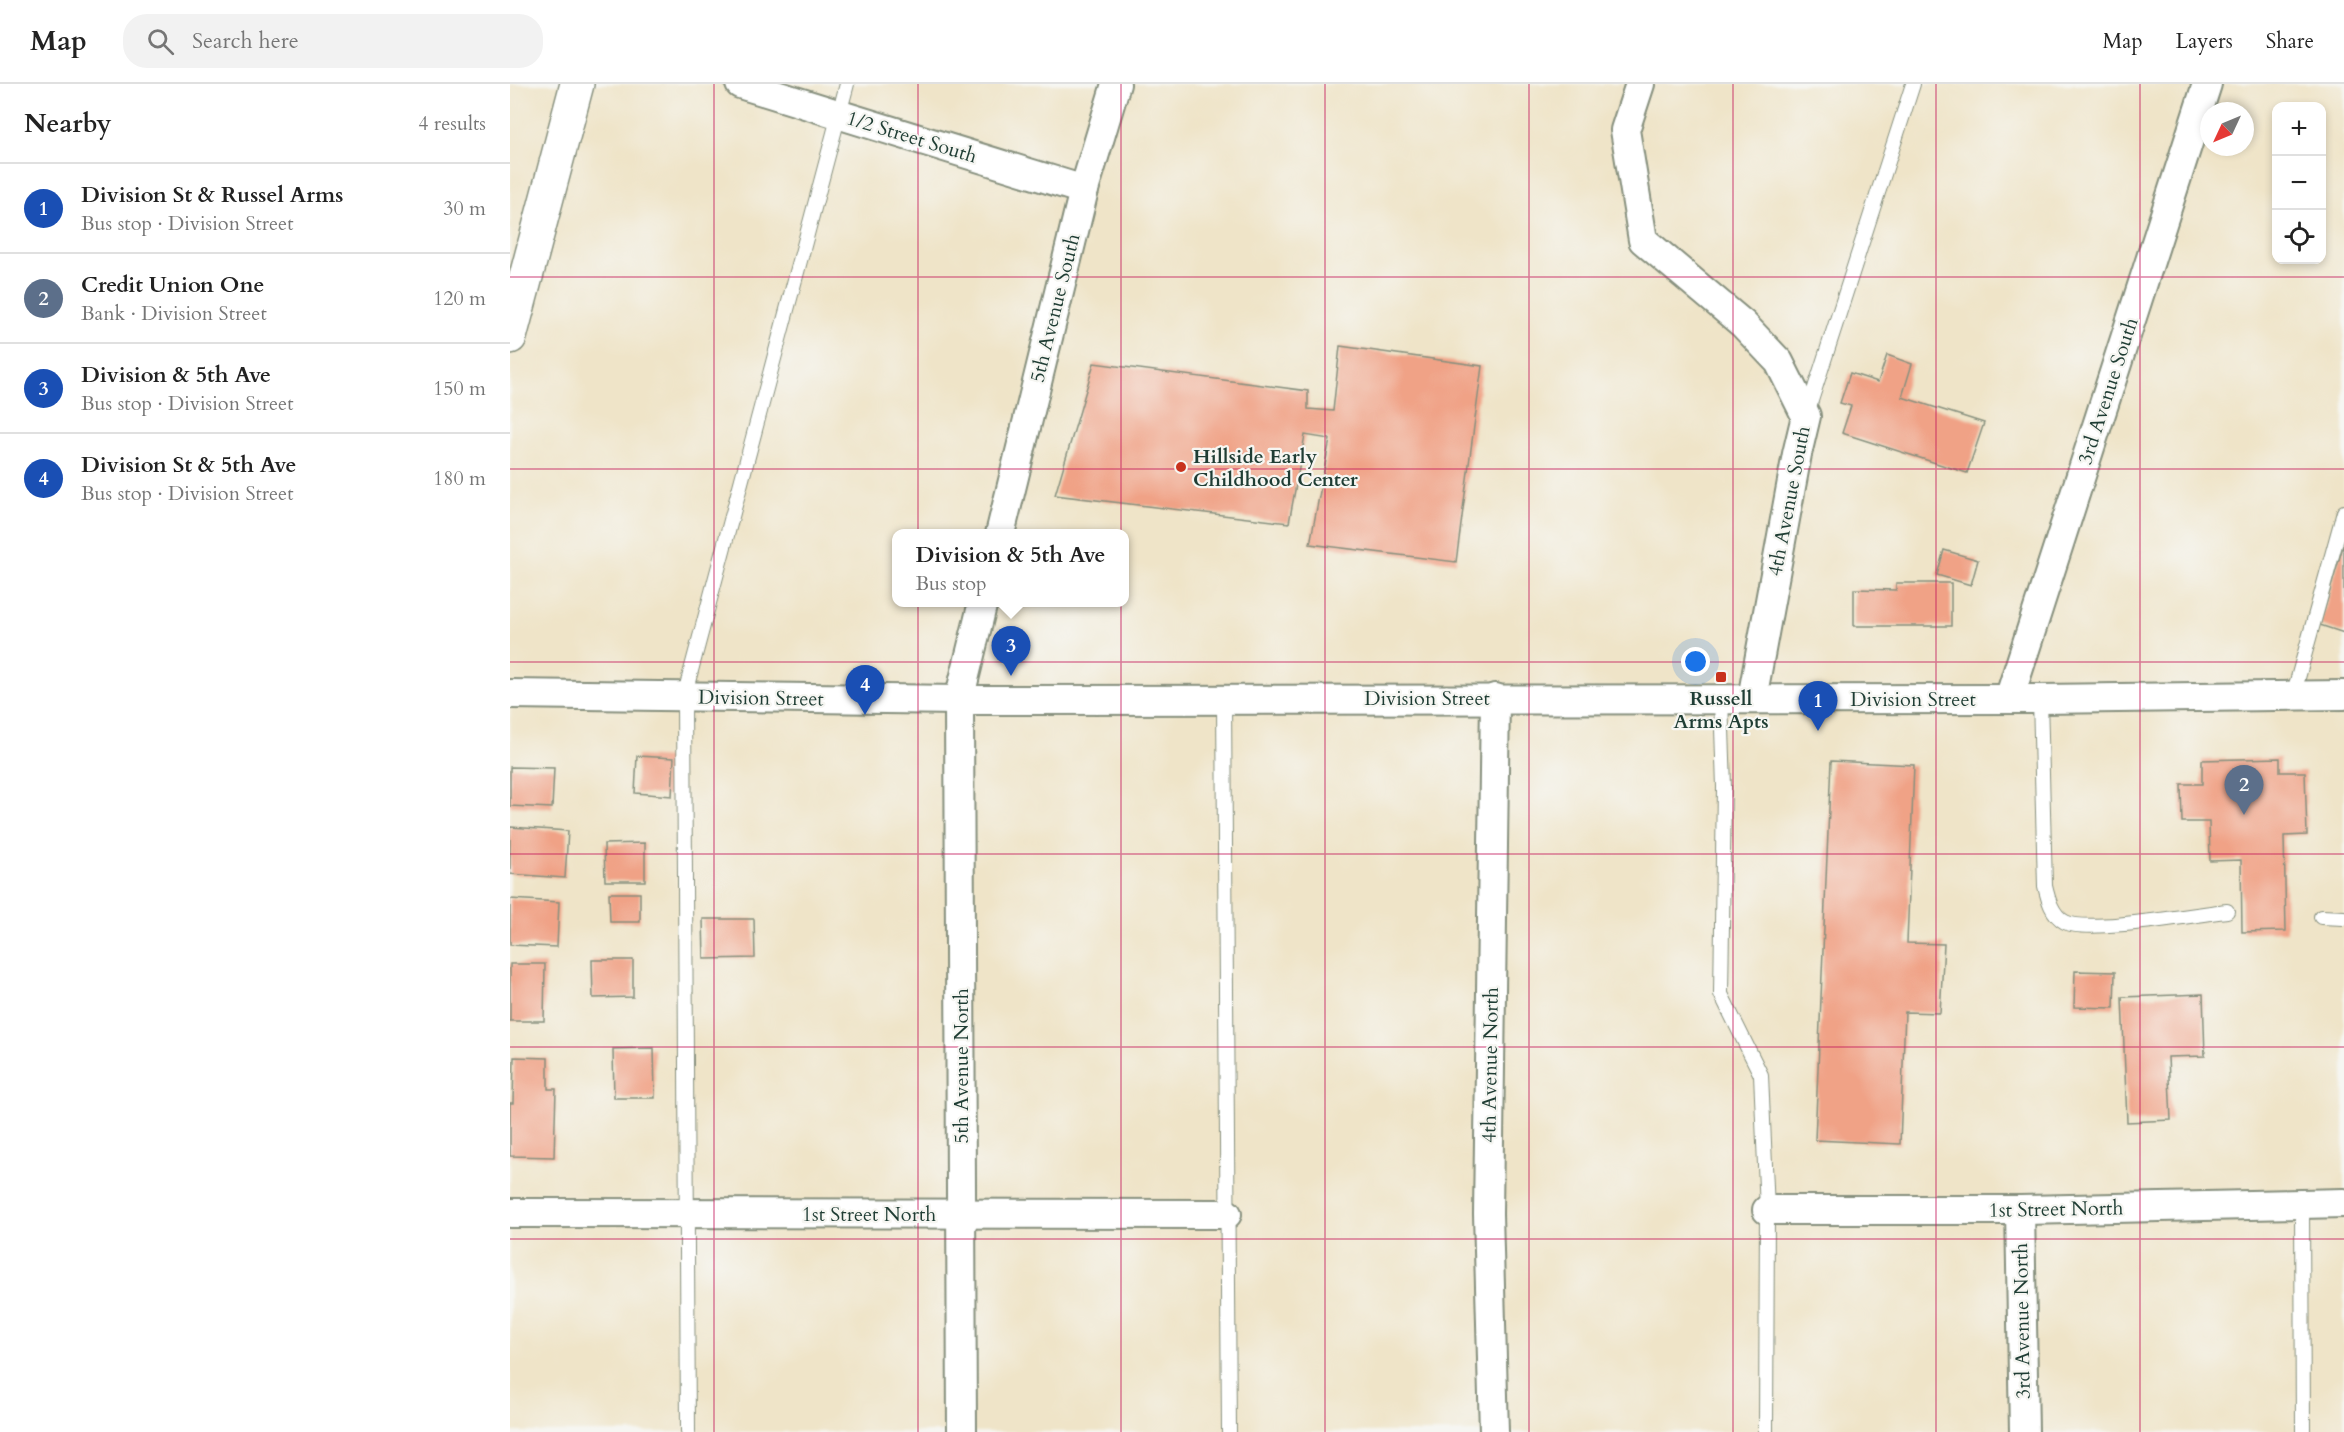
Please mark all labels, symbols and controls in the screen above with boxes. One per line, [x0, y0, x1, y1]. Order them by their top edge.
search box [123, 14, 543, 68]
text: Map [30, 22, 87, 60]
icon: search [144, 25, 177, 58]
text: Search here [192, 26, 299, 56]
text: Map [2103, 27, 2143, 56]
text: Layers [2176, 27, 2233, 56]
text: Share [2266, 27, 2314, 56]
north arrow [2200, 102, 2254, 156]
map controls [2272, 102, 2326, 264]
button: + [2272, 102, 2326, 156]
street label: 1/2 Street South [844, 104, 980, 170]
text: Nearby [24, 106, 112, 141]
text: 4 results [418, 110, 486, 137]
button: − [2272, 156, 2326, 210]
text: Division St & Russel Arms [81, 180, 343, 210]
text: 1 [38, 195, 49, 222]
text: 30 m [443, 195, 486, 222]
text: Bus stop · Division Street [81, 210, 294, 237]
button: locate [2272, 210, 2326, 264]
street label: 5th Avenue South [1023, 231, 1087, 385]
text: Credit Union One [81, 270, 265, 300]
text: 2 [38, 285, 49, 312]
text: 120 m [433, 285, 486, 312]
text: Bank · Division Street [81, 300, 267, 327]
street label: 3rd Avenue South [2072, 314, 2144, 468]
text: Division & 5th Ave [81, 360, 271, 390]
text: 3 [38, 375, 49, 402]
text: 150 m [433, 375, 486, 402]
text: Bus stop · Division Street [81, 390, 294, 417]
street label: 4th Avenue South [1761, 424, 1817, 578]
place label: Hillside Early Childhood Center [1193, 443, 1359, 493]
text: Division St & 5th Ave [81, 450, 296, 480]
marker: Hillside Early Childhood Center [1174, 460, 1188, 474]
text: 4 [38, 465, 49, 492]
text: 180 m [433, 465, 486, 492]
text: Bus stop · Division Street [81, 480, 294, 507]
popup [892, 529, 1129, 607]
text: Division & 5th Ave [916, 540, 1106, 570]
text: Bus stop [916, 570, 987, 597]
pin: 3 [992, 626, 1030, 676]
your location [1681, 647, 1710, 676]
pin: 4 [846, 666, 884, 715]
marker: Russell Arms Apts [1714, 670, 1728, 684]
pin: 1 [1798, 682, 1838, 731]
street label: Division Street [698, 683, 825, 713]
street label: Division Street [1364, 685, 1490, 712]
place label: Russell Arms Apts [1673, 685, 1769, 735]
street label: Division Street [1850, 686, 1976, 713]
pin: 2 [2224, 766, 2264, 815]
street label: 4th Avenue North [1475, 987, 1505, 1143]
street label: 5th Avenue North [948, 988, 975, 1144]
street label: 1st Street North [1988, 1194, 2124, 1224]
street label: 1st Street North [802, 1201, 936, 1228]
street label: 3rd Avenue North [2007, 1243, 2037, 1399]

